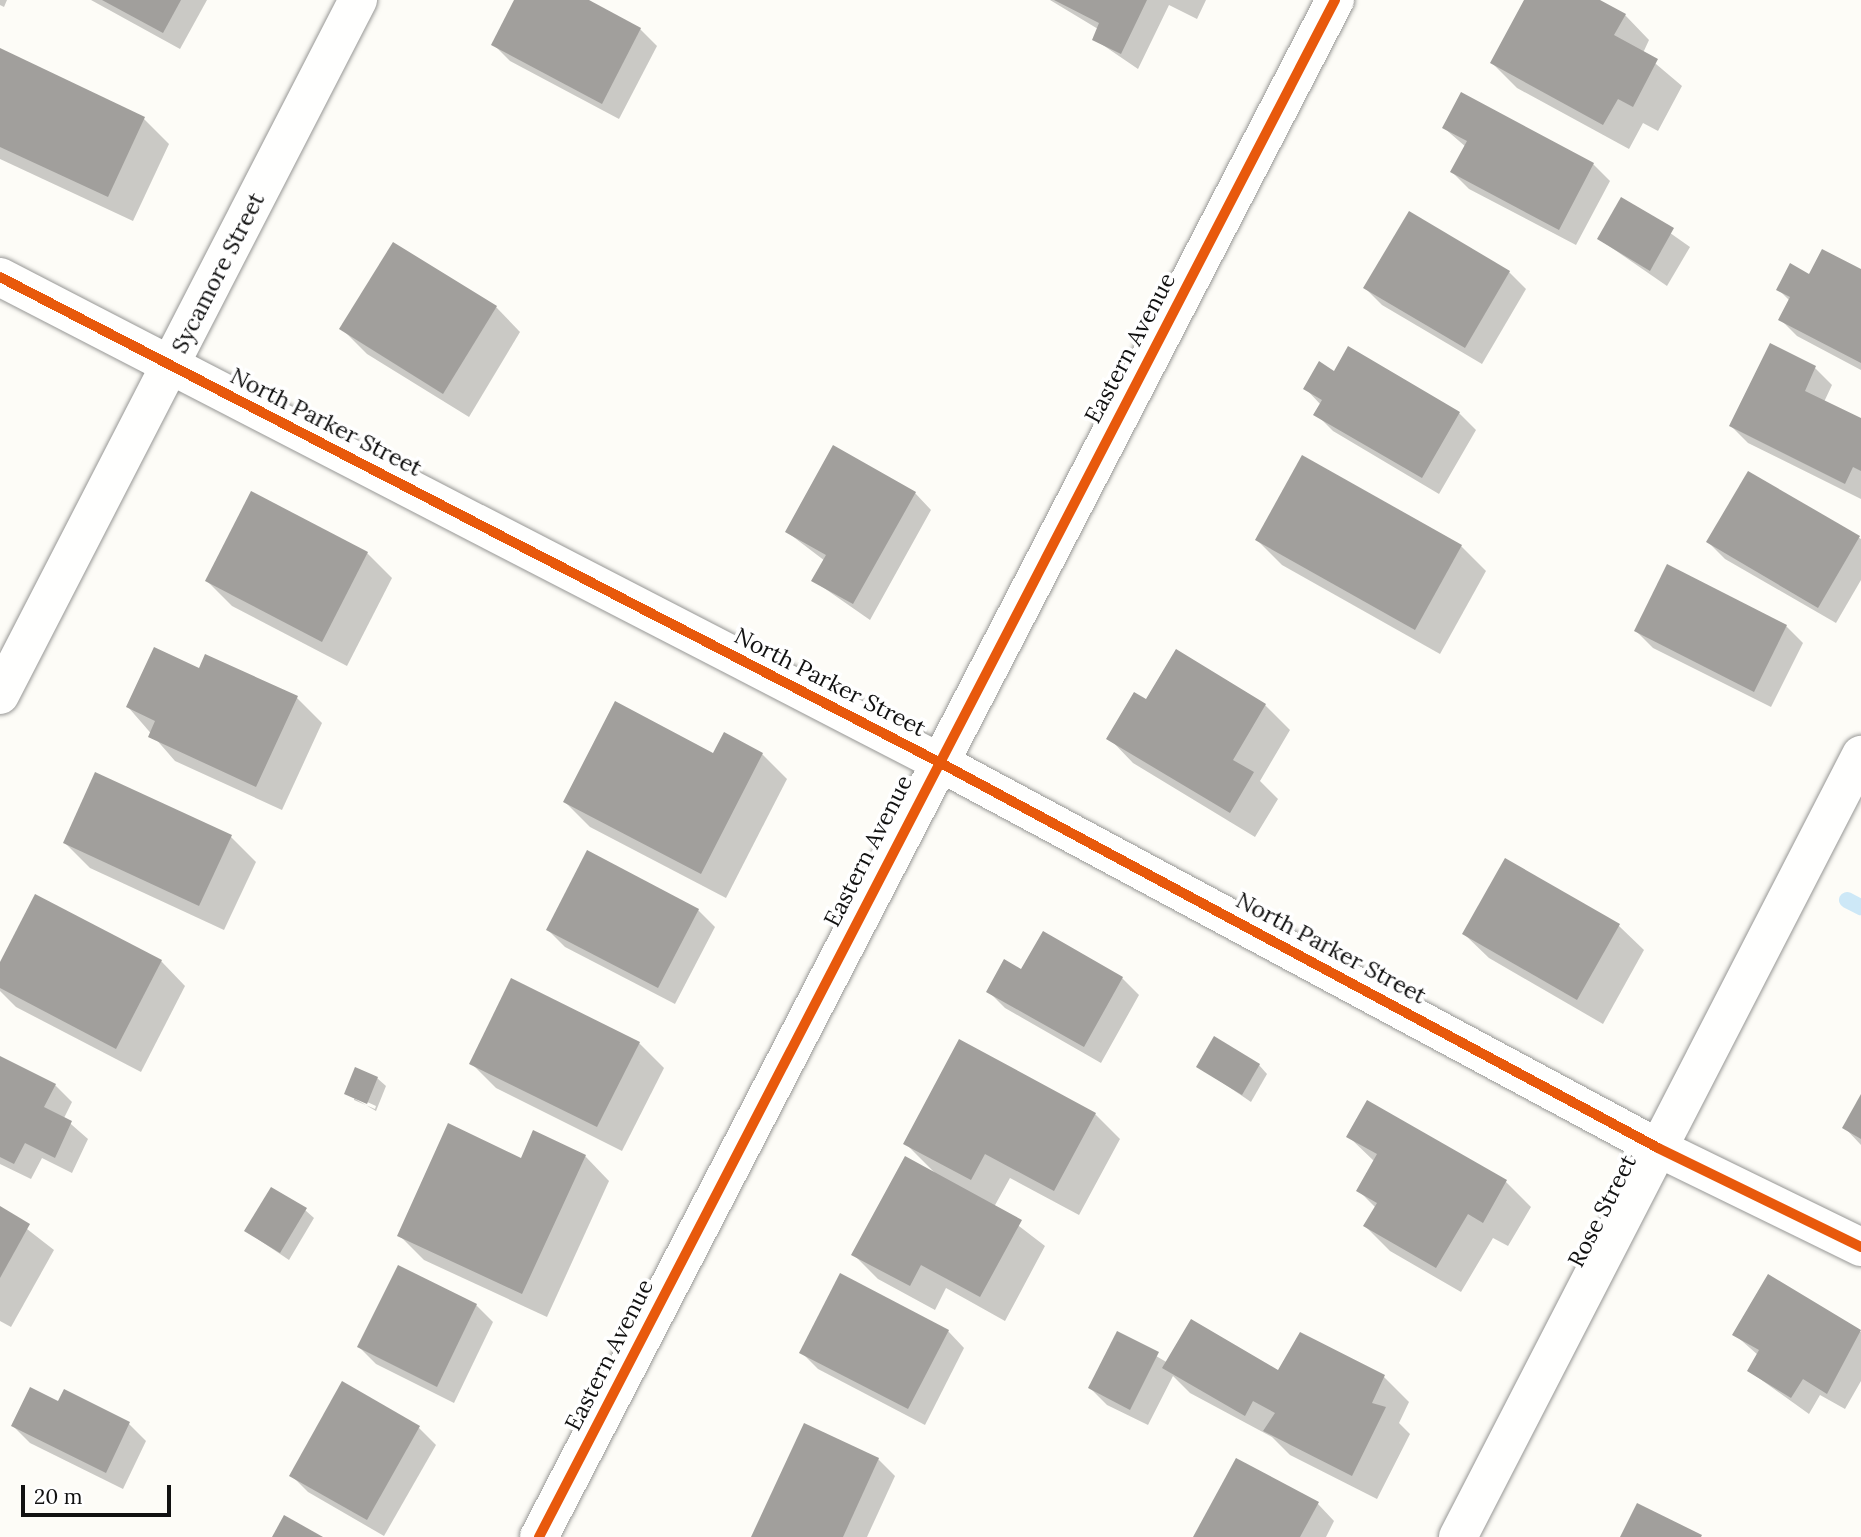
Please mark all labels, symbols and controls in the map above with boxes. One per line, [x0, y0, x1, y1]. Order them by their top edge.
street label: Sycamore Street [166, 188, 270, 358]
street label: Eastern Avenue [1079, 268, 1181, 428]
street label: North Parker Street [226, 362, 426, 482]
street label: North Parker Street [730, 622, 930, 742]
street label: Eastern Avenue [818, 771, 918, 931]
street label: North Parker Street [1231, 886, 1431, 1010]
street label: Rose Street [1562, 1150, 1642, 1272]
street label: Eastern Avenue [559, 1275, 659, 1435]
scale bar [24, 1470, 175, 1514]
text: 20 m [34, 1483, 83, 1510]

